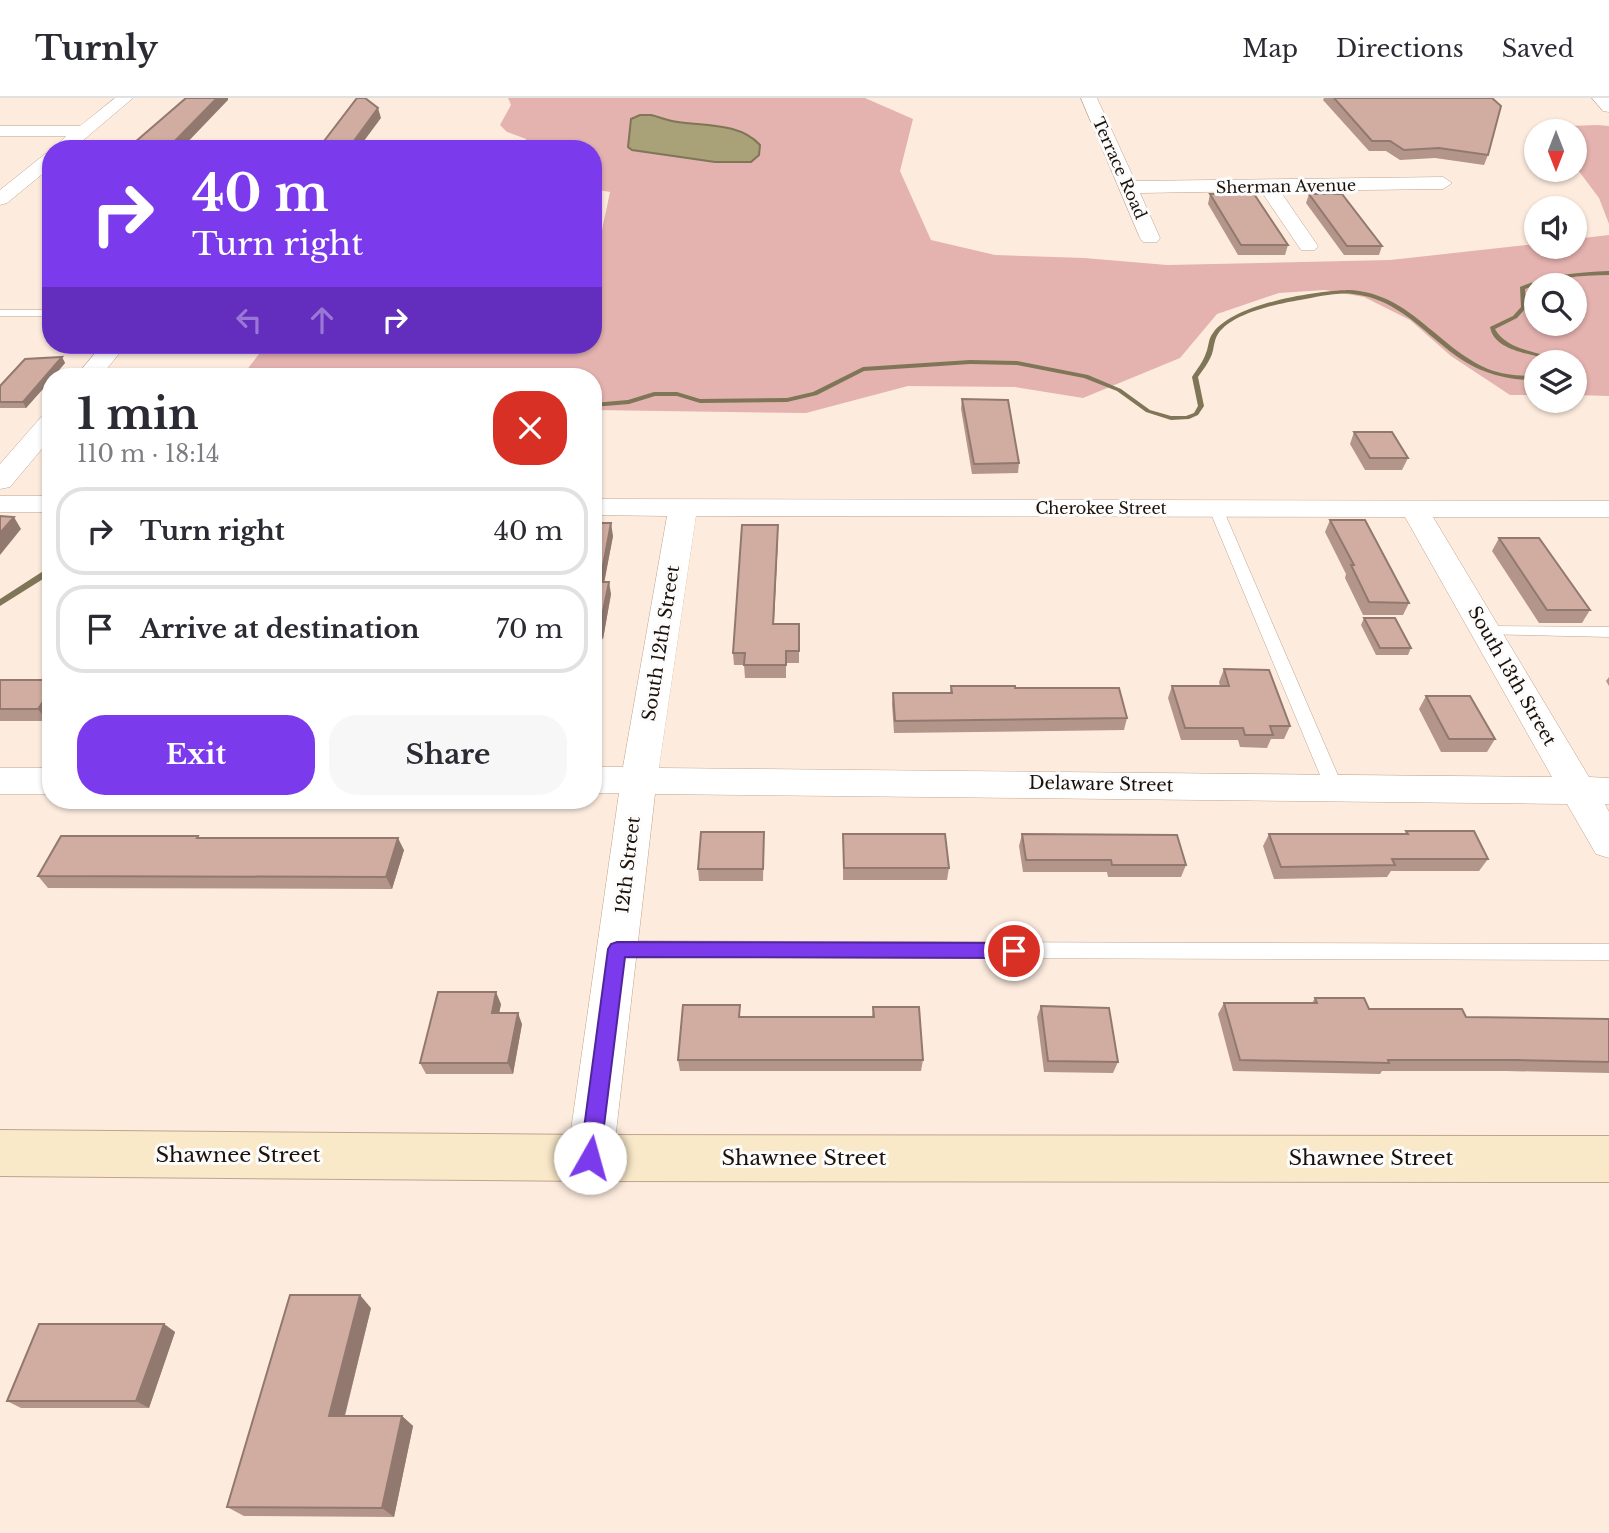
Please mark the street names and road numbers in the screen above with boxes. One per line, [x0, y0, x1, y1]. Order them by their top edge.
street label: Terrace Road [1089, 114, 1151, 222]
street label: Sherman Avenue [1216, 175, 1356, 197]
street label: Cherokee Street [1035, 498, 1167, 518]
street label: South 12th Street [638, 563, 684, 722]
street label: South 13th Street [1463, 602, 1561, 750]
street label: Delaware Street [1028, 772, 1174, 796]
street label: 12th Street [611, 815, 645, 915]
street label: Shawnee Street [156, 1142, 320, 1168]
street label: Shawnee Street [722, 1145, 886, 1171]
street label: Shawnee Street [1289, 1145, 1453, 1171]

